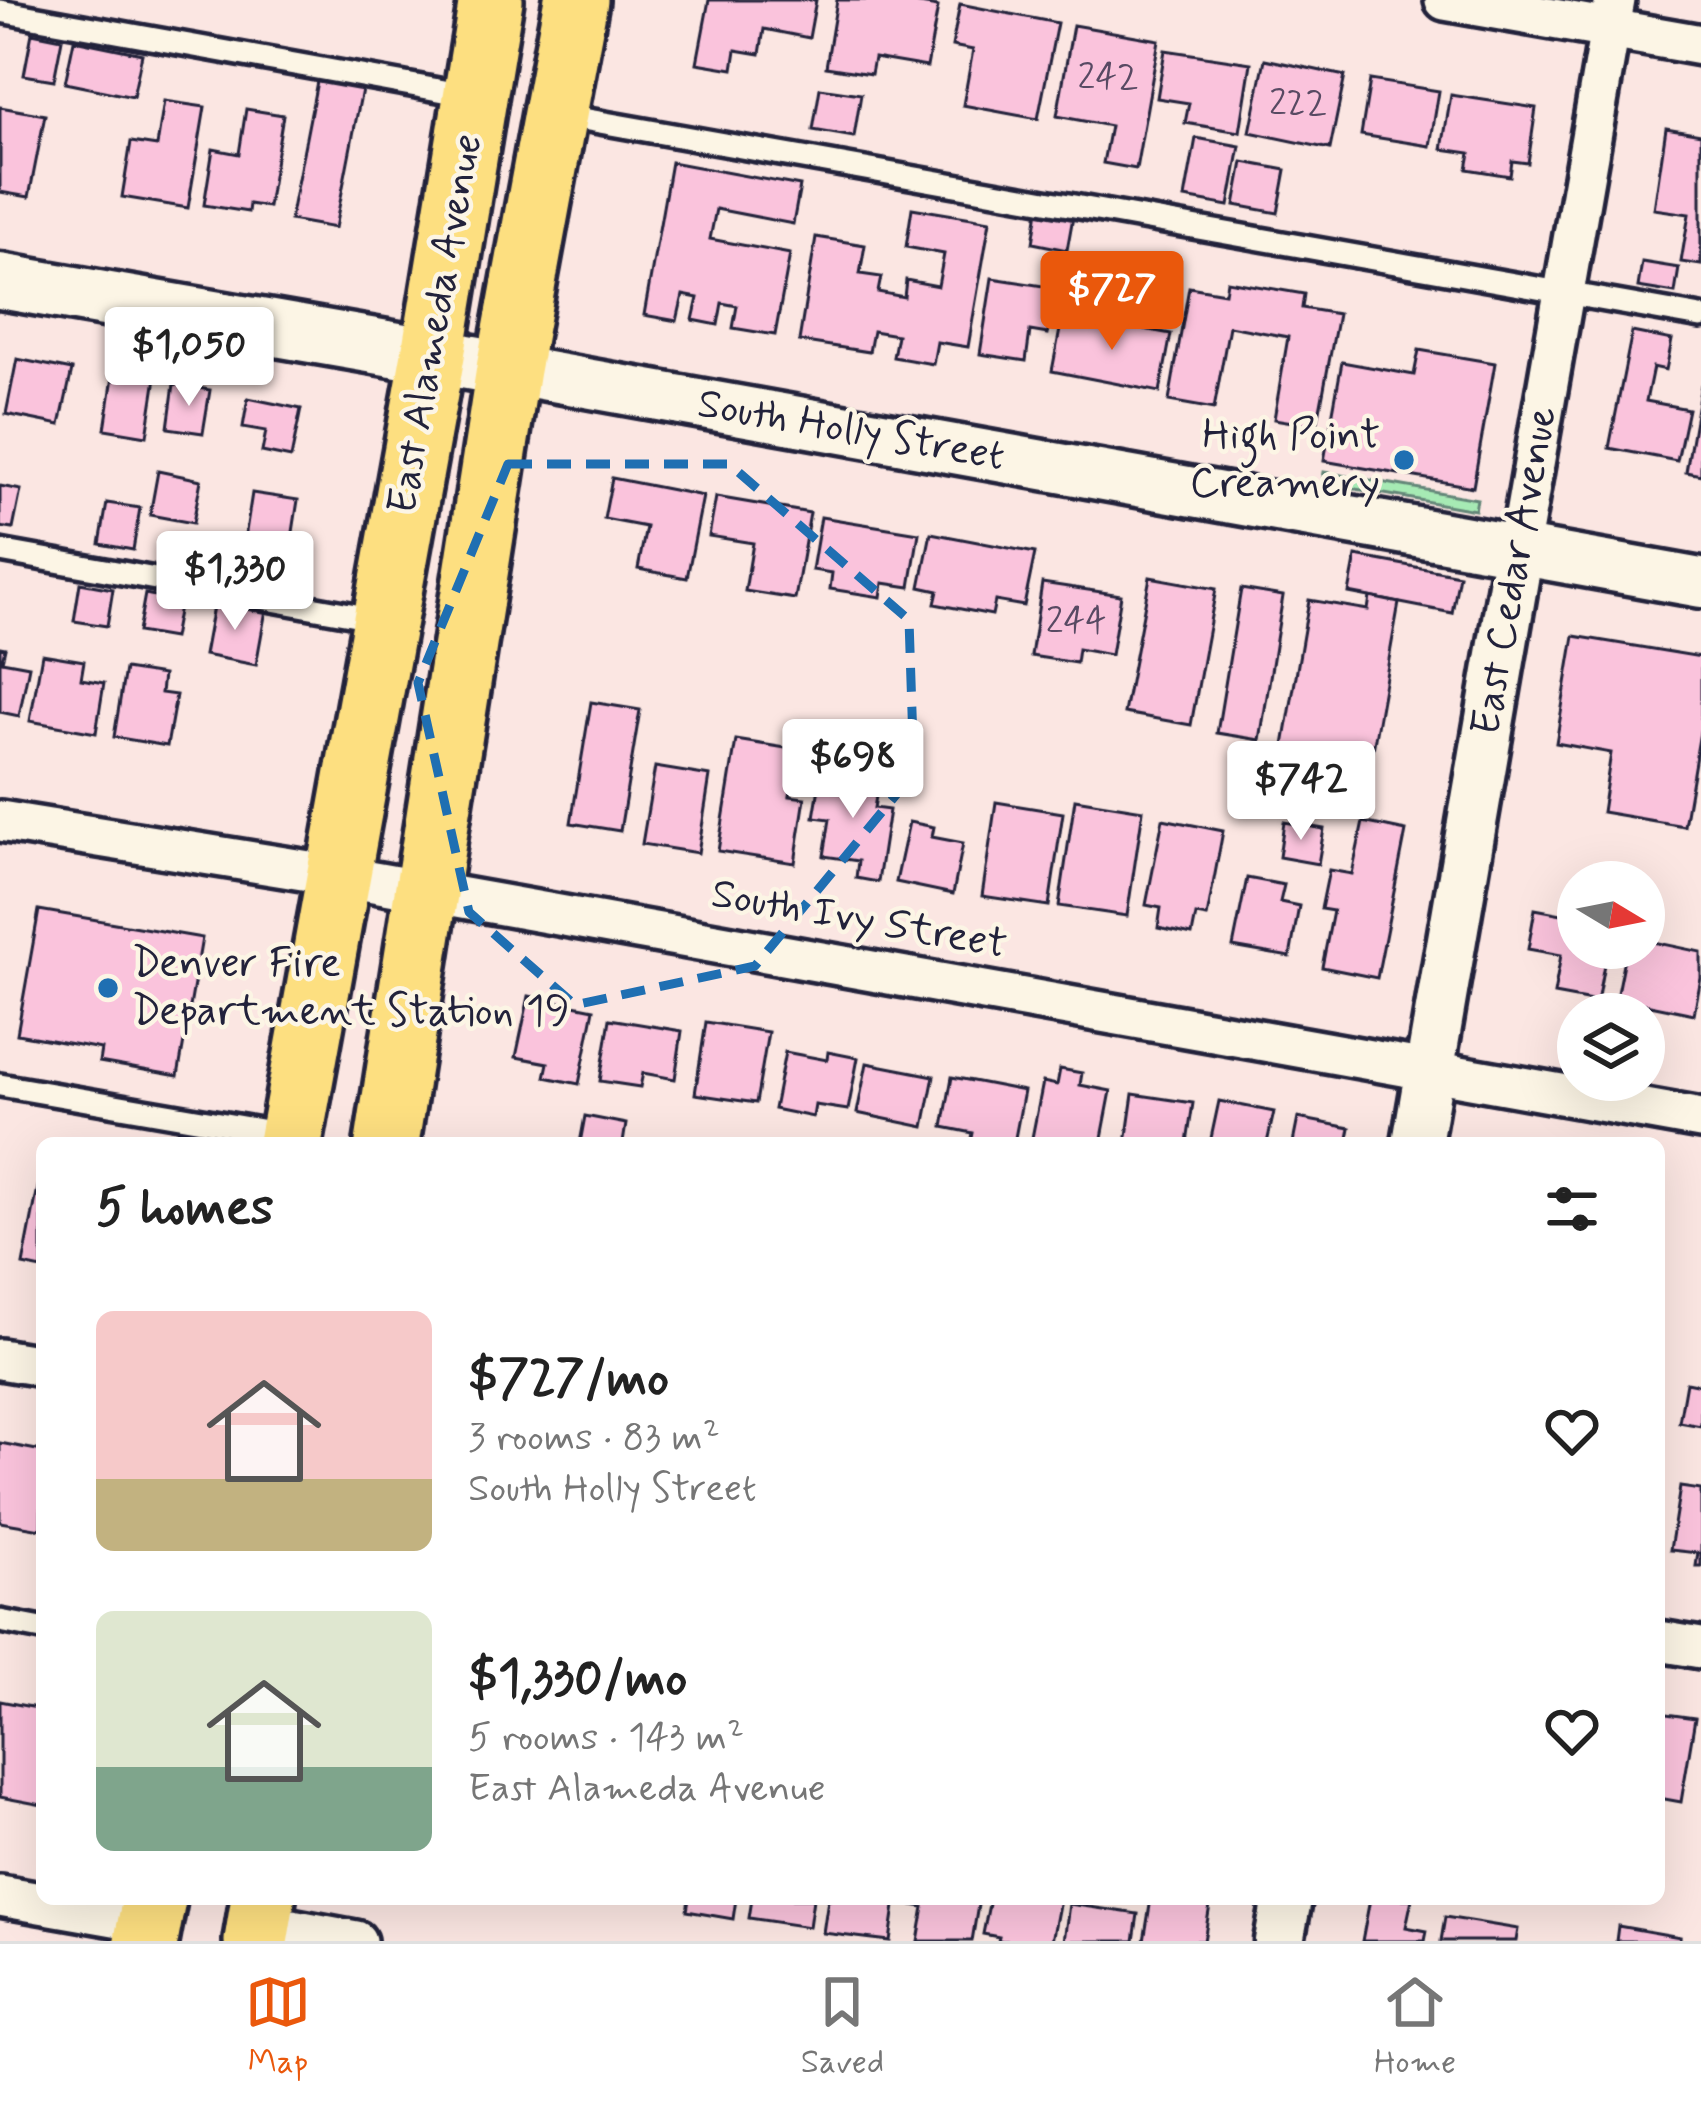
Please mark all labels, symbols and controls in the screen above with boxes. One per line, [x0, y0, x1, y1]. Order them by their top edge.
house number: 242 [1078, 55, 1138, 102]
house number: 222 [1269, 81, 1327, 128]
street label: East Alameda Avenue [375, 130, 497, 518]
pin: $727 [1041, 251, 1183, 353]
text: $727 [1068, 264, 1157, 315]
pin: $1,050 [91, 307, 287, 409]
text: $1,050 [132, 320, 246, 371]
street label: South Holly Street [693, 377, 1009, 485]
street label: East Cedar Avenue [1459, 402, 1571, 740]
place label: High Point Creamery [1190, 409, 1380, 512]
marker: High Point Creamery [1391, 447, 1417, 473]
pin: $1,330 [137, 531, 333, 633]
text: $1,330 [183, 544, 287, 595]
house number: 244 [1046, 599, 1106, 646]
pin: $698 [782, 719, 924, 821]
text: $698 [809, 732, 897, 783]
pin: $742 [1230, 741, 1372, 843]
text: $742 [1254, 754, 1348, 805]
north arrow [1557, 861, 1665, 969]
map controls [1557, 861, 1665, 1101]
street label: South Ivy Street [707, 867, 1011, 973]
place label: Denver Fire Department Station 19 [132, 937, 570, 1040]
marker: Denver Fire Department Station 19 [95, 975, 121, 1001]
button: layers [1557, 993, 1665, 1101]
text: 5 homes [96, 1176, 274, 1242]
icon: filters [1539, 1176, 1605, 1242]
text: $727/mo [468, 1347, 669, 1413]
icon: home [192, 1359, 336, 1503]
icon: heart [1539, 1398, 1605, 1464]
text: 3 rooms · 83 m² [468, 1413, 720, 1464]
text: South Holly Street [468, 1464, 756, 1515]
text: $1,330/mo [468, 1647, 687, 1713]
icon: home [192, 1659, 336, 1803]
icon: heart [1539, 1698, 1605, 1764]
text: 5 rooms · 143 m² [468, 1713, 744, 1764]
text: East Alameda Avenue [468, 1764, 825, 1815]
tab: Map [245, 1969, 311, 2085]
tab: Saved [801, 1969, 884, 2085]
tab: Home [1374, 1969, 1456, 2085]

